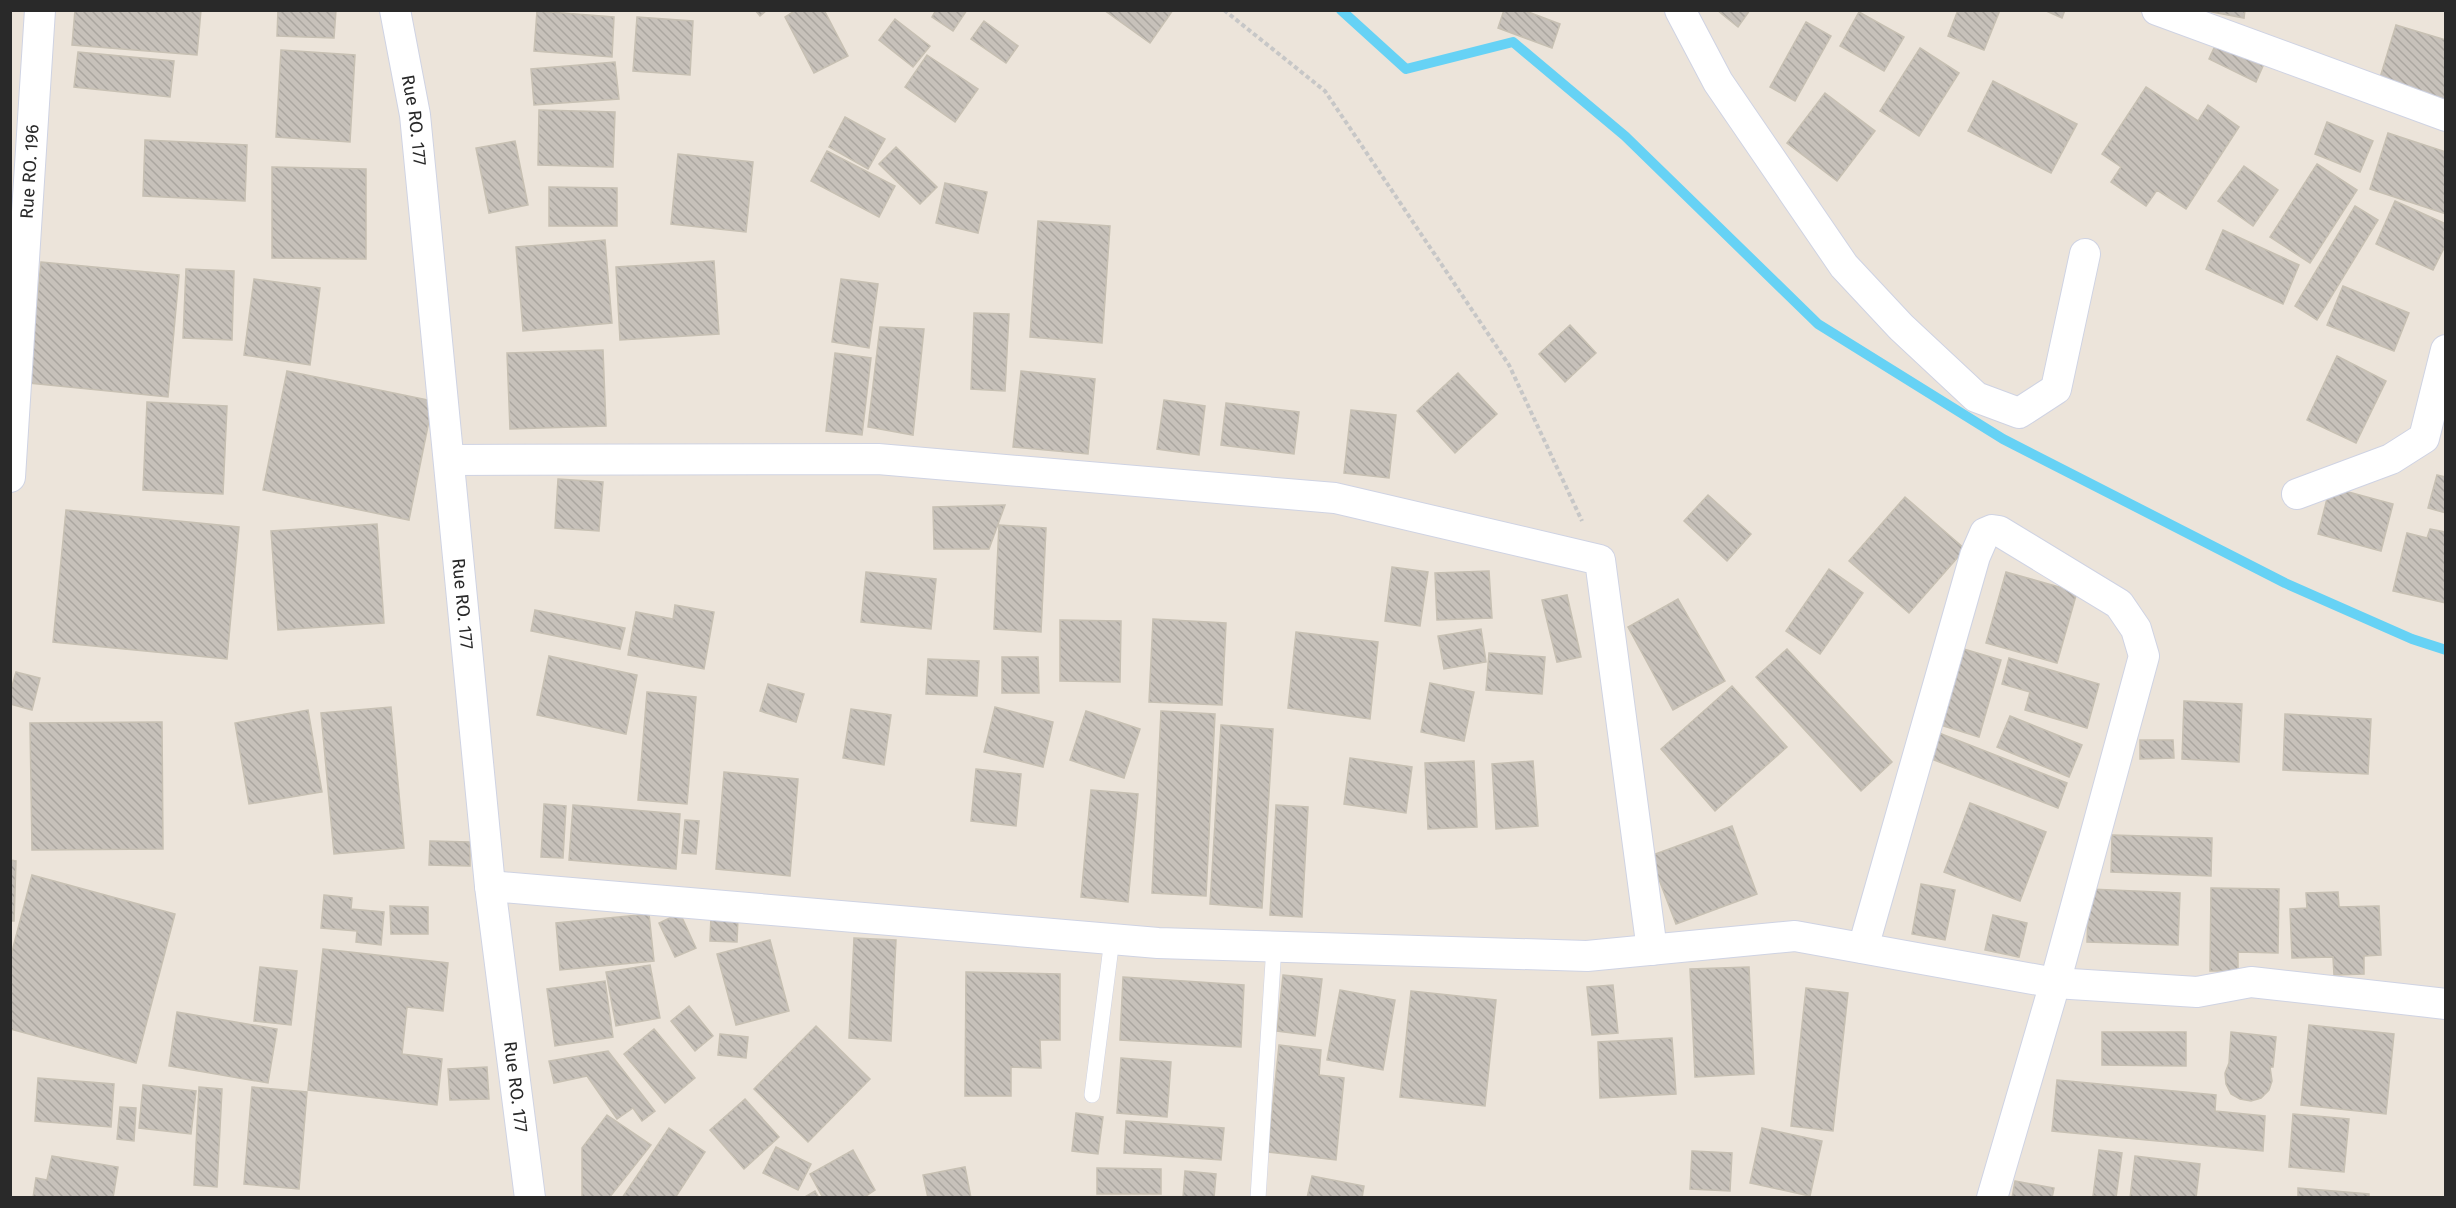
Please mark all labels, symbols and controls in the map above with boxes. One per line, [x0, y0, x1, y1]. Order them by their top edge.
street label: Rue RO. 177 [397, 73, 431, 167]
street label: Rue RO. 196 [16, 124, 44, 220]
street label: Rue RO. 177 [447, 557, 478, 651]
street label: Rue RO. 177 [499, 1040, 532, 1134]

